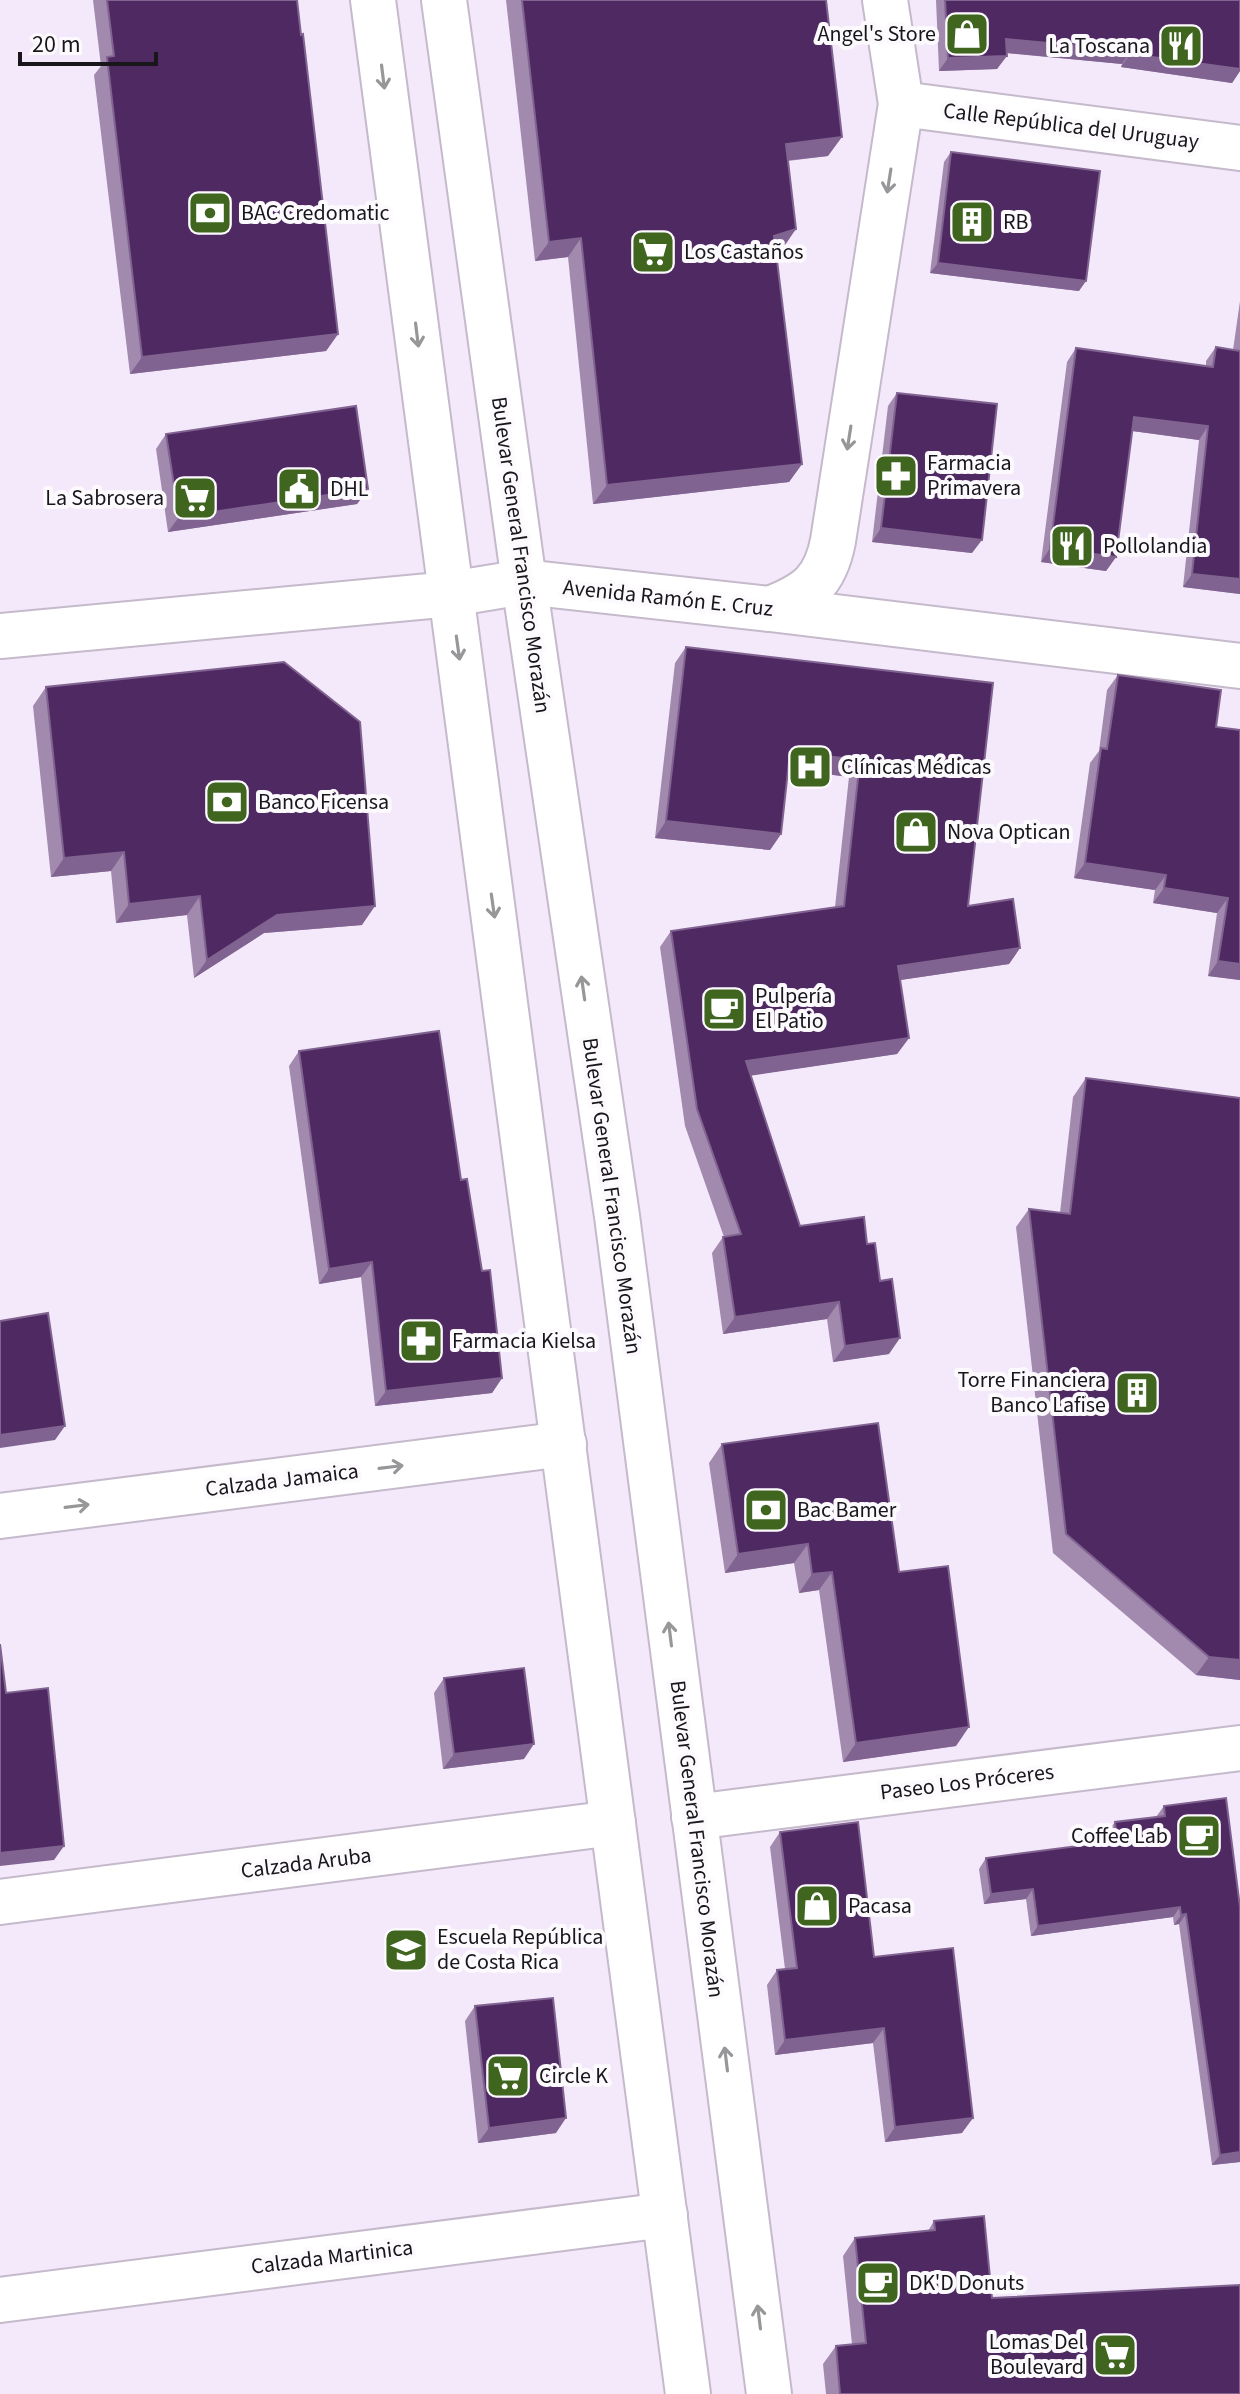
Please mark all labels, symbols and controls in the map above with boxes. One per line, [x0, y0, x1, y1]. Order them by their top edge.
shop icon: Angel's Store [943, 10, 991, 58]
scale bar [20, 16, 156, 66]
place label: Angel's Store [817, 18, 936, 50]
restaurant icon: La Toscana [1157, 22, 1205, 70]
text: 20 m [32, 27, 81, 62]
place label: La Toscana [1048, 30, 1150, 62]
one-way arrow [376, 63, 391, 90]
street label: Calle República del Uruguay [941, 94, 1201, 158]
one-way arrow [881, 168, 896, 193]
bank icon: BAC Credomatic [186, 189, 234, 237]
place label: BAC Credomatic [241, 197, 390, 229]
building icon: RB [948, 198, 996, 246]
place label: RB [1003, 206, 1029, 238]
supermarket icon: Los Castaños [629, 228, 677, 276]
place label: Los Castaños [684, 236, 804, 268]
one-way arrow [410, 322, 425, 347]
street label: Bulevar General Francisco Morazán [483, 395, 559, 715]
one-way arrow [841, 425, 856, 450]
place label: Farmacia Primavera [927, 447, 1021, 504]
pharmacy icon: Farmacia Primavera [872, 452, 920, 500]
public building icon: DHL [275, 465, 323, 513]
place label: DHL [330, 473, 369, 505]
supermarket icon: La Sabrosera [171, 474, 219, 522]
place label: La Sabrosera [45, 482, 164, 514]
restaurant icon: Pollolandia [1048, 522, 1096, 570]
place label: Pollolandia [1103, 530, 1207, 562]
street label: Avenida Ramón E. Cruz [561, 571, 775, 625]
one-way arrow [451, 635, 466, 661]
hospital icon: Clínicas Médicas [786, 743, 834, 791]
place label: Clínicas Médicas [841, 751, 991, 783]
bank icon: Banco Ficensa [203, 778, 251, 826]
place label: Banco Ficensa [258, 786, 389, 818]
shop icon: Nova Optican [892, 808, 940, 856]
place label: Nova Optican [947, 816, 1071, 848]
one-way arrow [486, 893, 501, 918]
one-way arrow [575, 976, 590, 1001]
place label: Pulpería El Patio [755, 980, 832, 1037]
cafe icon: Pulpería El Patio [700, 985, 748, 1033]
street label: Bulevar General Francisco Morazán [574, 1036, 650, 1356]
pharmacy icon: Farmacia Kielsa [397, 1317, 445, 1365]
place label: Farmacia Kielsa [452, 1325, 596, 1357]
place label: Torre Financiera Banco Lafise [957, 1364, 1106, 1421]
building icon: Torre Financiera Banco Lafise [1113, 1369, 1161, 1417]
street label: Calzada Jamaica [204, 1455, 360, 1505]
one-way arrow [377, 1459, 404, 1474]
bank icon: Bac Bamer [742, 1486, 790, 1534]
place label: Bac Bamer [797, 1494, 897, 1526]
one-way arrow [64, 1498, 89, 1513]
one-way arrow [663, 1621, 678, 1648]
street label: Bulevar General Francisco Morazán [662, 1679, 732, 1999]
street label: Paseo Los Próceres [878, 1755, 1056, 1809]
cafe icon: Coffee Lab [1175, 1812, 1223, 1860]
place label: Coffee Lab [1071, 1820, 1168, 1852]
street label: Calzada Aruba [239, 1839, 373, 1887]
shop icon: Pacasa [793, 1882, 841, 1930]
place label: Pacasa [848, 1890, 912, 1922]
place label: Escuela República de Costa Rica [437, 1921, 603, 1978]
school or university icon: Escuela República de Costa Rica [382, 1926, 430, 1974]
one-way arrow [718, 2046, 733, 2073]
supermarket icon: Circle K [484, 2052, 532, 2100]
place label: Circle K [539, 2060, 608, 2092]
street label: Calzada Martinica [249, 2231, 415, 2283]
cafe icon: DK'D Donuts [854, 2259, 902, 2307]
place label: DK'D Donuts [909, 2267, 1024, 2299]
one-way arrow [751, 2305, 766, 2330]
place label: Lomas Del Boulevard [989, 2326, 1084, 2383]
supermarket icon: Lomas Del Boulevard [1091, 2331, 1139, 2379]

